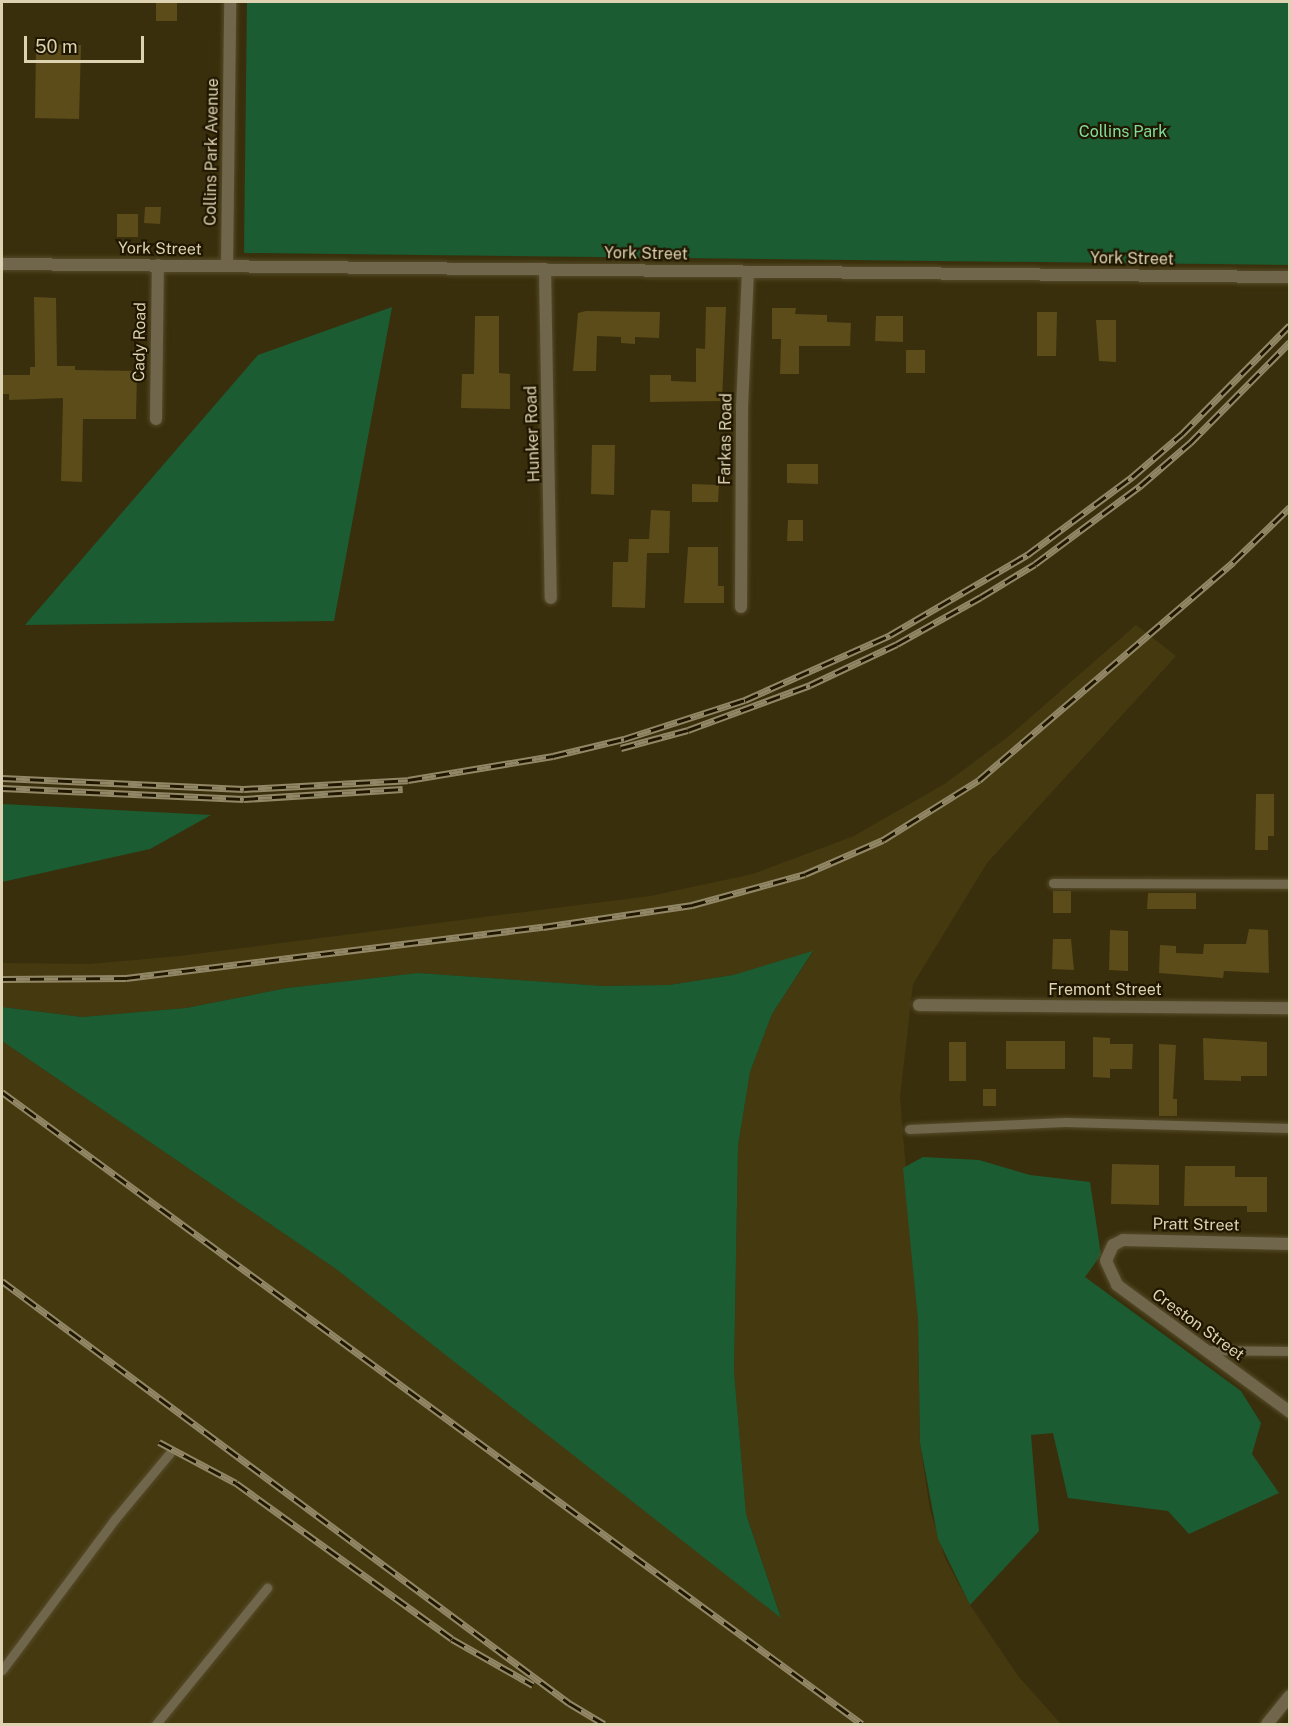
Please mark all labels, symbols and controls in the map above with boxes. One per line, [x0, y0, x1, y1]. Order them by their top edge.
scale bar [27, 24, 147, 62]
text: 50 m [35, 36, 78, 57]
street label: Collins Park Avenue [201, 78, 223, 226]
park label: Collins Park [1079, 122, 1167, 142]
street label: York Street [118, 239, 202, 259]
street label: York Street [604, 244, 688, 264]
street label: York Street [1090, 249, 1174, 269]
street label: Cady Road [130, 302, 150, 382]
street label: Hunker Road [522, 385, 544, 483]
street label: Farkas Road [716, 393, 736, 485]
street label: Fremont Street [1048, 980, 1162, 1000]
street label: Pratt Street [1152, 1215, 1240, 1235]
street label: Creston Street [1148, 1285, 1248, 1365]

